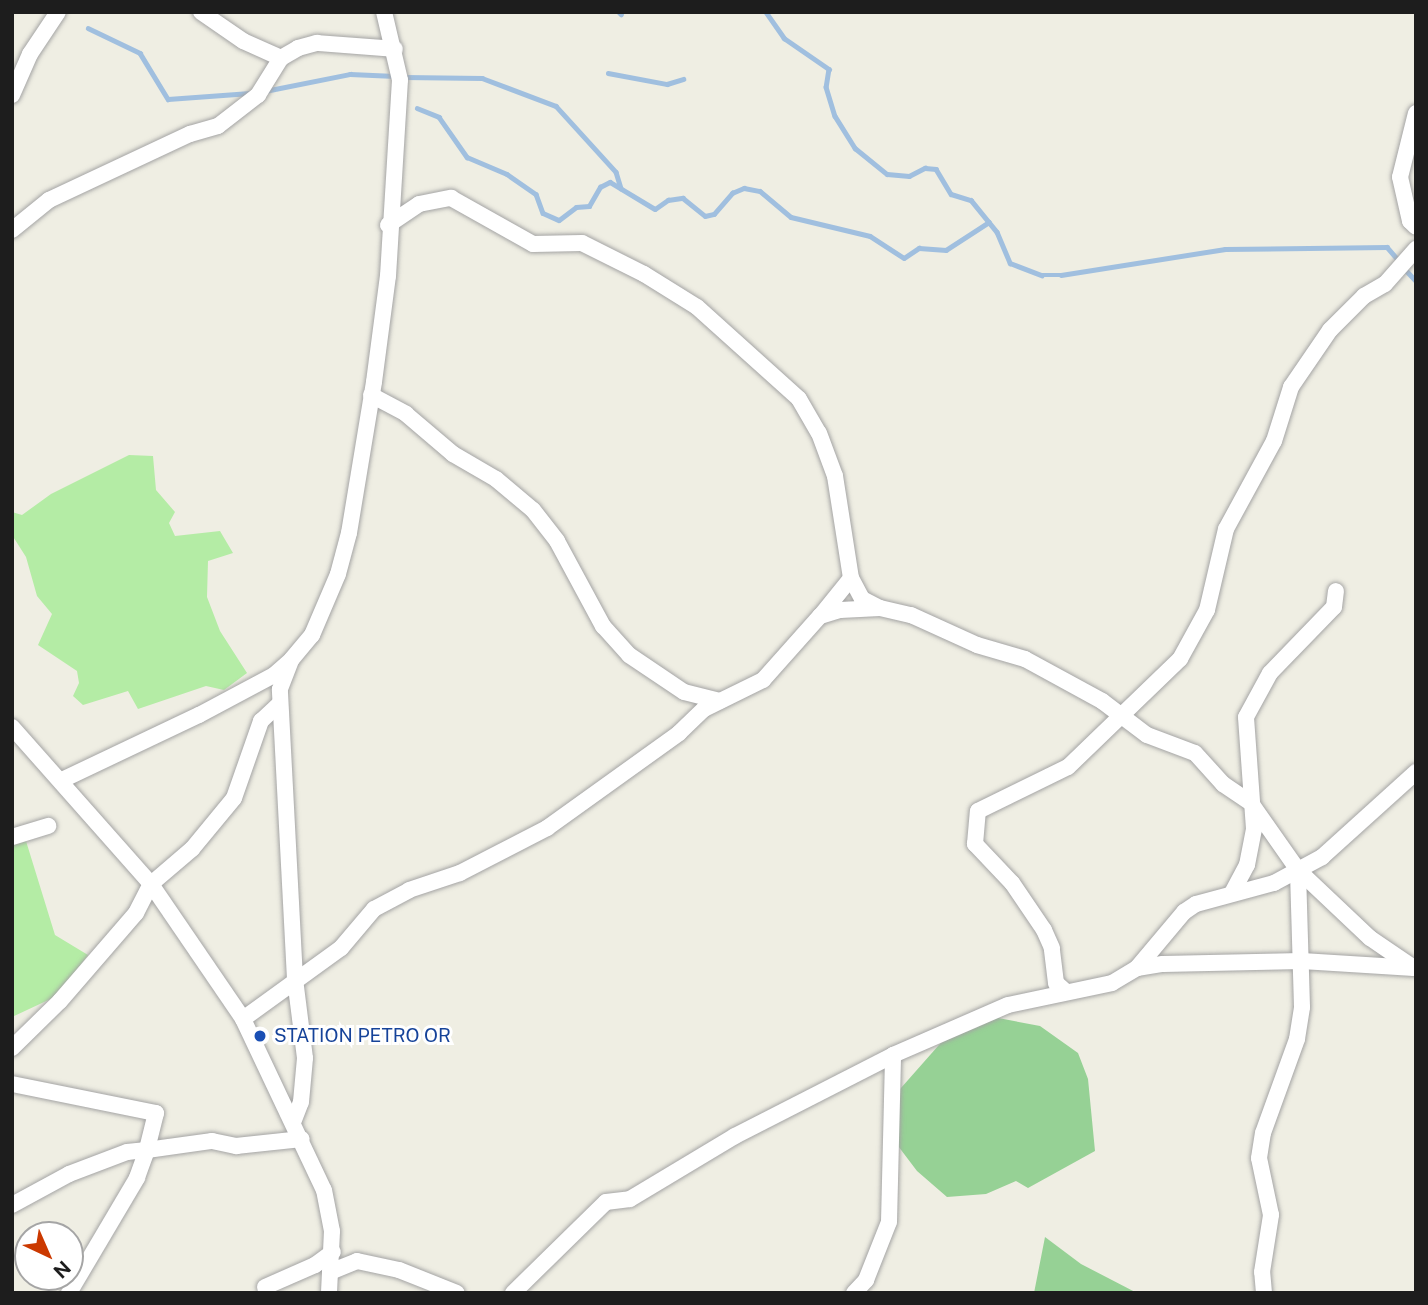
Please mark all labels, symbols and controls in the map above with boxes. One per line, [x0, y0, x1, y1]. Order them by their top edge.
place label: STATION PETRO OR [274, 1025, 451, 1047]
marker: STATION PETRO OR [252, 1028, 268, 1044]
north arrow [14, 1221, 84, 1291]
text: N [49, 1257, 75, 1283]

